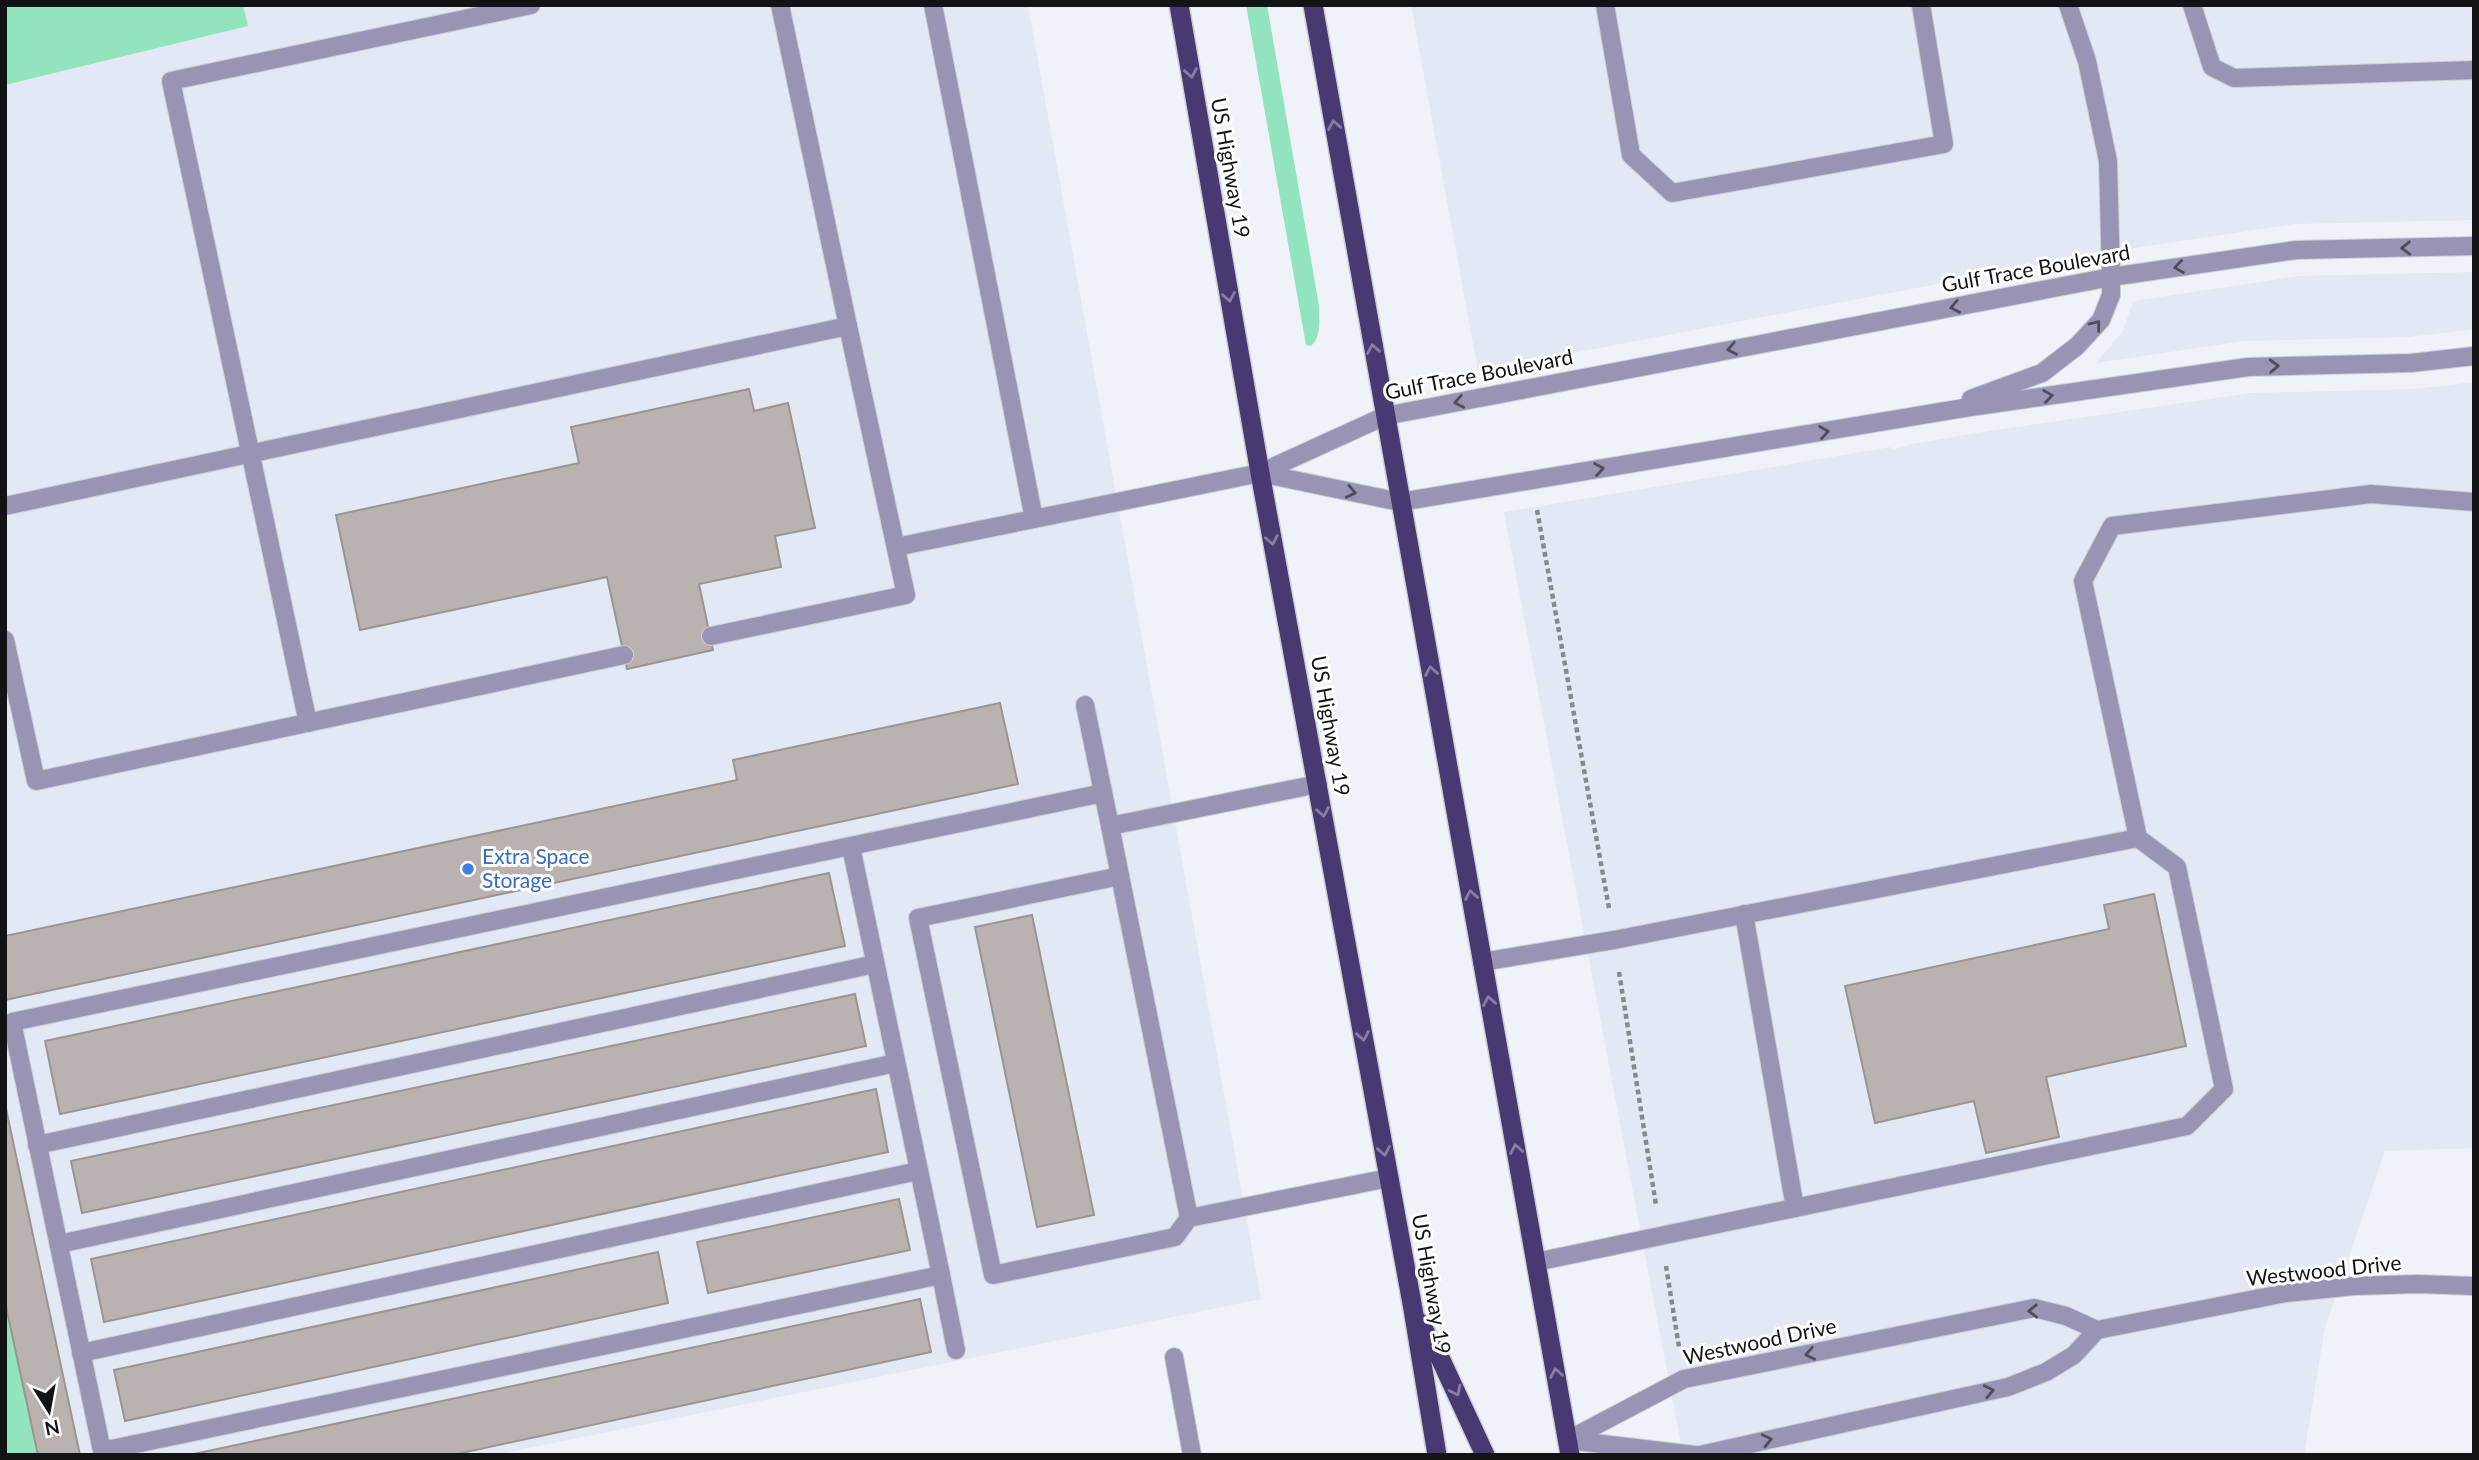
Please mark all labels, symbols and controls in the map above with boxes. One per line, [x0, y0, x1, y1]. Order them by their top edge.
one-way arrow [1183, 67, 1198, 78]
street label: US Highway 19 [1207, 95, 1256, 240]
one-way arrow [1327, 119, 1342, 131]
street label: Gulf Trace Boulevard [1940, 239, 2132, 296]
one-way arrow [2400, 240, 2410, 256]
one-way arrow [2173, 260, 2185, 275]
one-way arrow [1221, 291, 1236, 303]
one-way arrow [1949, 299, 1961, 314]
one-way arrow [2087, 320, 2100, 332]
one-way arrow [1726, 341, 1738, 356]
one-way arrow [1366, 343, 1381, 355]
street label: Gulf Trace Boulevard [1383, 343, 1575, 404]
one-way arrow [2268, 359, 2279, 374]
one-way arrow [2042, 389, 2054, 404]
one-way arrow [1453, 393, 1465, 408]
one-way arrow [1818, 425, 1830, 440]
one-way arrow [1593, 462, 1605, 477]
one-way arrow [1345, 483, 1357, 498]
one-way arrow [1264, 534, 1279, 546]
street label: US Highway 19 [1307, 653, 1356, 798]
one-way arrow [1424, 665, 1439, 677]
one-way arrow [1314, 806, 1329, 818]
place label: Extra Space Storage [482, 843, 590, 892]
marker: Extra Space Storage [460, 861, 476, 877]
one-way arrow [1464, 889, 1479, 901]
one-way arrow [1483, 995, 1498, 1007]
one-way arrow [1355, 1030, 1370, 1042]
one-way arrow [1509, 1143, 1524, 1155]
one-way arrow [1376, 1145, 1391, 1157]
street label: US Highway 19 [1408, 1211, 1457, 1356]
street label: Westwood Drive [2245, 1249, 2403, 1290]
one-way arrow [2027, 1303, 2038, 1319]
street label: Westwood Drive [1681, 1312, 1838, 1369]
one-way arrow [1804, 1345, 1816, 1360]
one-way arrow [1549, 1367, 1564, 1379]
north arrow [14, 1376, 84, 1446]
one-way arrow [1448, 1384, 1462, 1396]
one-way arrow [1983, 1385, 1995, 1400]
text: N [43, 1415, 62, 1441]
one-way arrow [1761, 1434, 1773, 1448]

